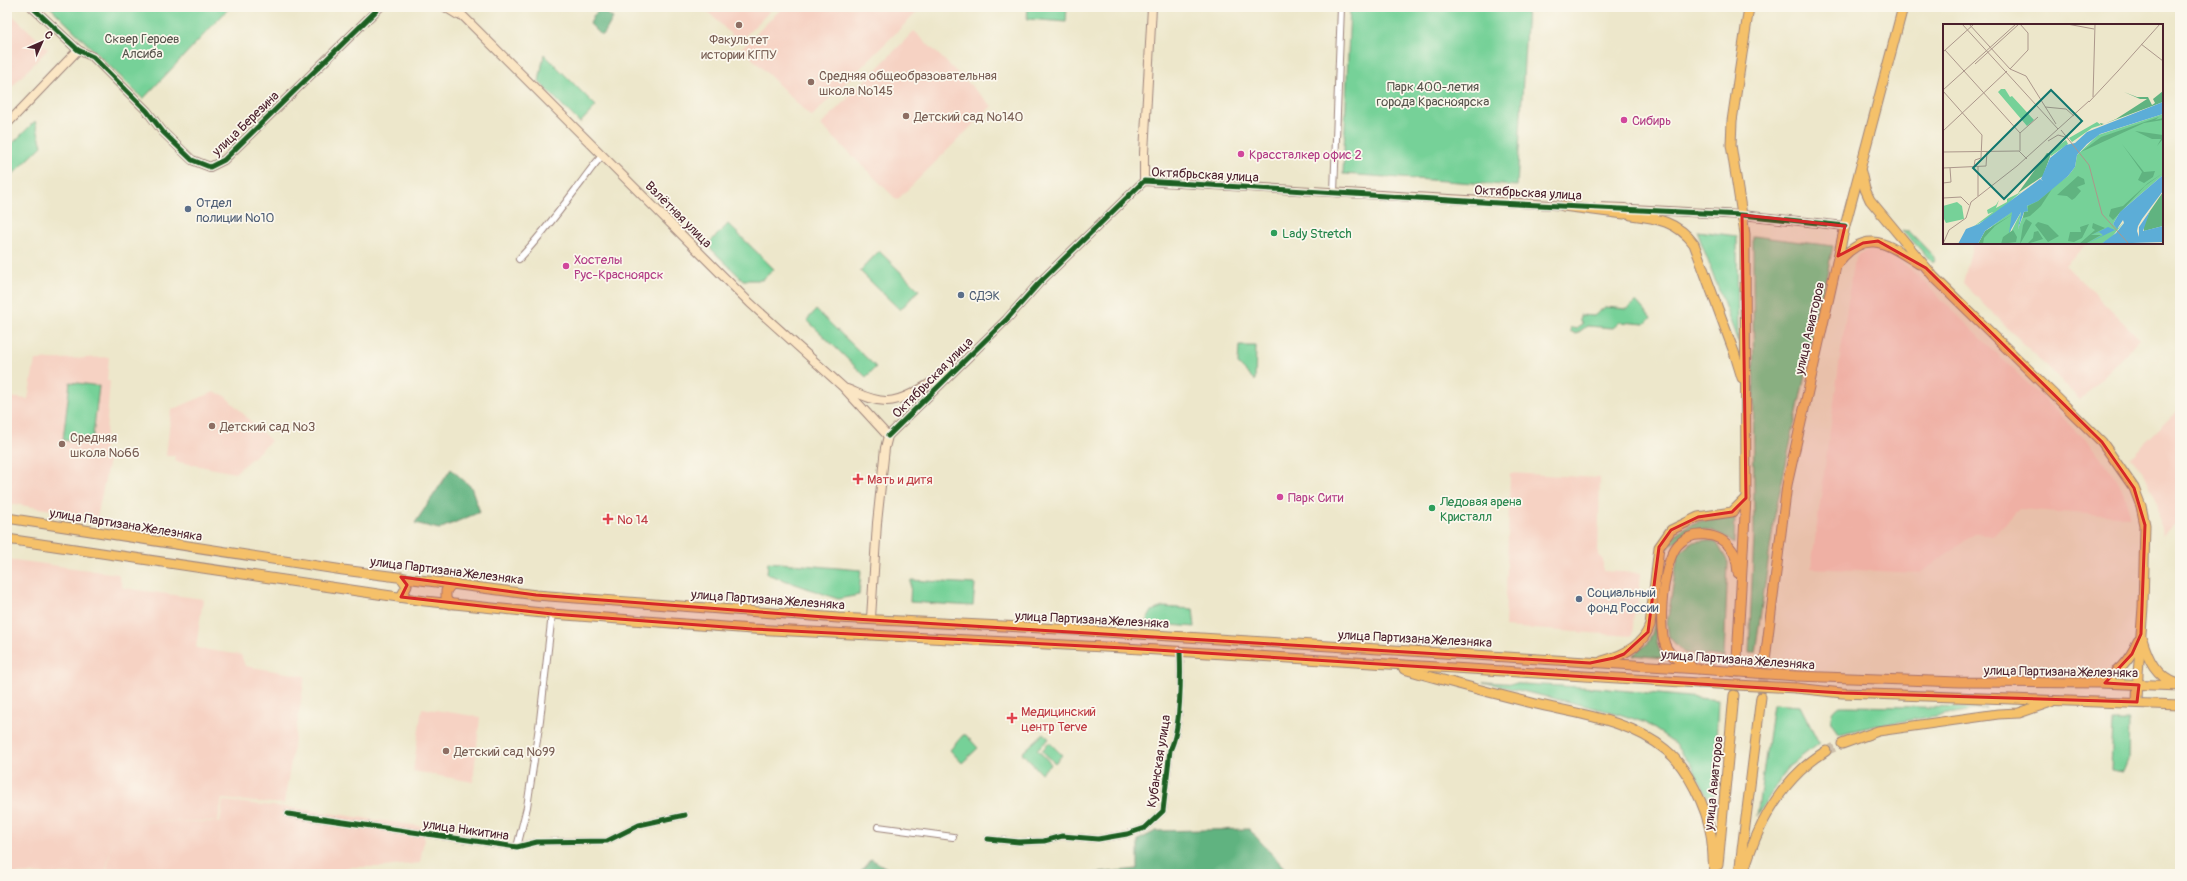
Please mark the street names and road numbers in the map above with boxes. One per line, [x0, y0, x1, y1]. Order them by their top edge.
street label: улица Березина [208, 88, 282, 160]
street label: Октябрьская улица [1151, 164, 1259, 186]
street label: Взлётная улица [642, 178, 715, 251]
street label: Октябрьская улица [1474, 182, 1582, 204]
street label: улица Авиаторов [1791, 280, 1828, 377]
street label: Октябрьская улица [889, 334, 976, 421]
street label: улица Партизана Железняка [47, 505, 203, 545]
street label: улица Партизана Железняка [368, 554, 524, 588]
street label: улица Партизана Железняка [689, 587, 845, 613]
street label: улица Партизана Железняка [1014, 608, 1169, 632]
street label: улица Партизана Железняка [1337, 627, 1492, 651]
street label: улица Партизана Железняка [1659, 647, 1815, 673]
street label: улица Партизана Железняка [1983, 663, 2138, 681]
street label: Кубанская улица [1144, 714, 1174, 809]
street label: улица Авиаторов [1701, 735, 1727, 832]
street label: улица Никитина [421, 816, 510, 844]

